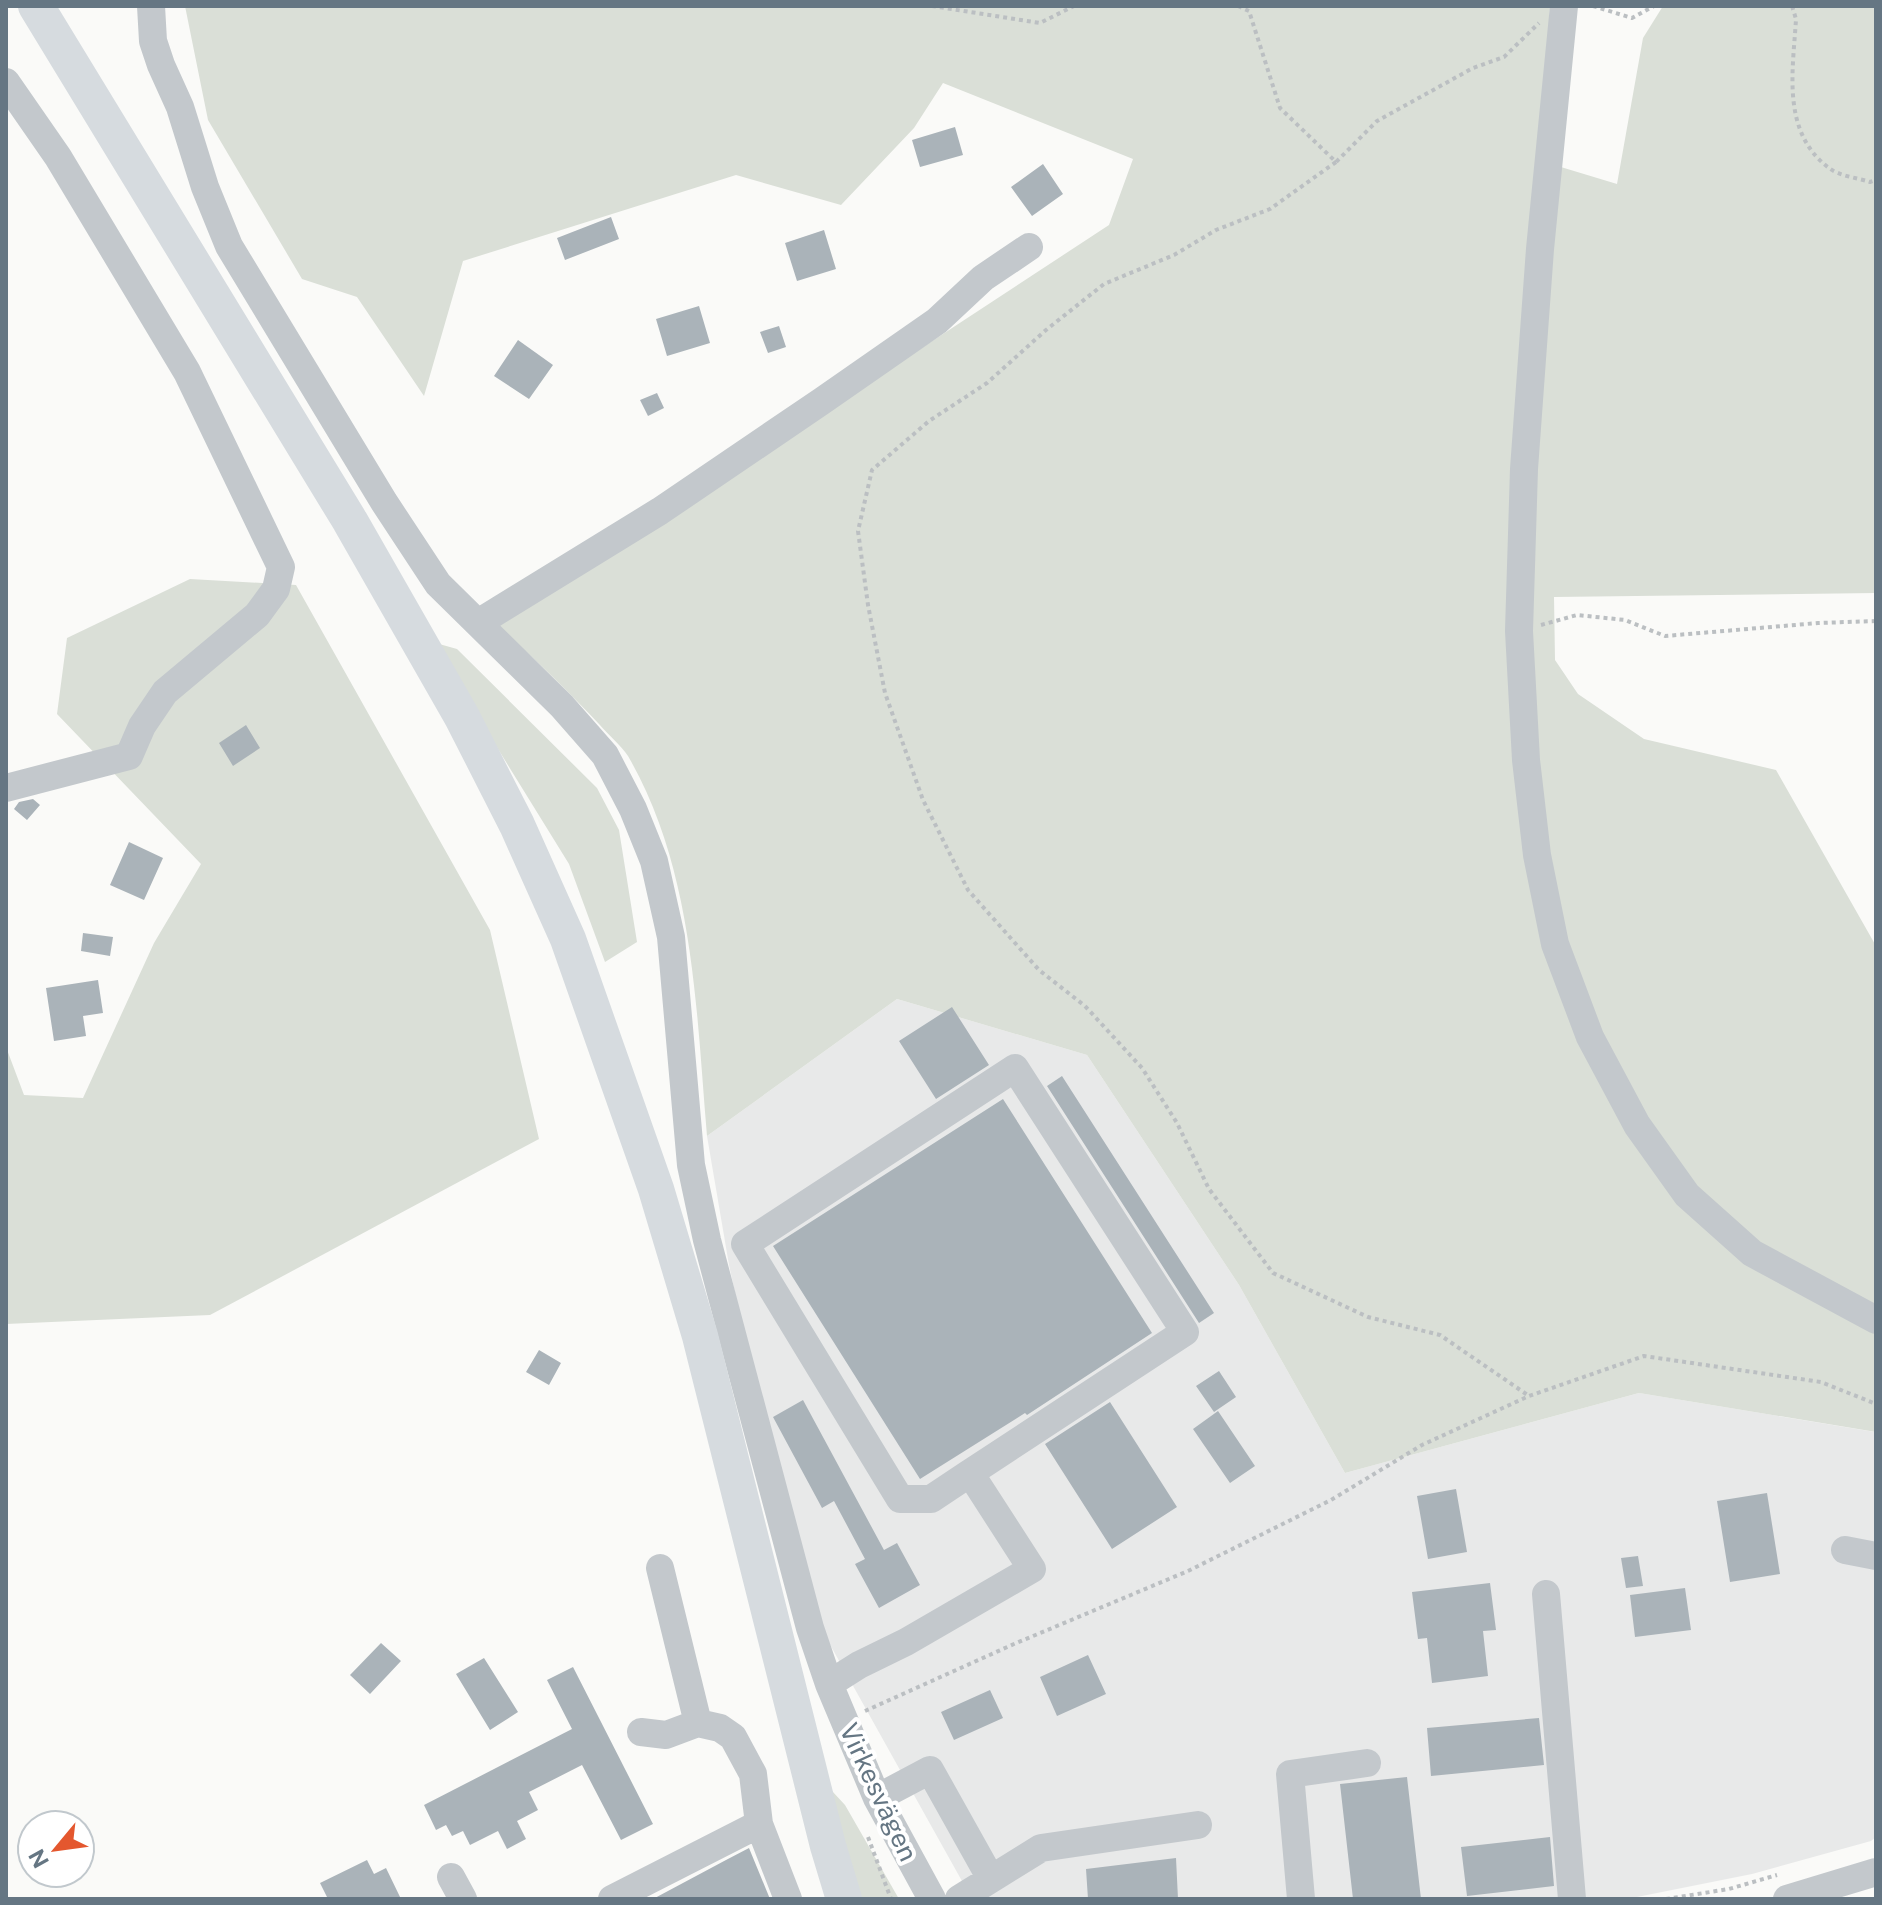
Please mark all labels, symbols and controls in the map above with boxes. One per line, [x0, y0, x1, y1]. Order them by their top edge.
street label: Virkesvägen [834, 1718, 924, 1866]
north arrow [16, 1809, 96, 1889]
text: N [23, 1845, 54, 1873]

